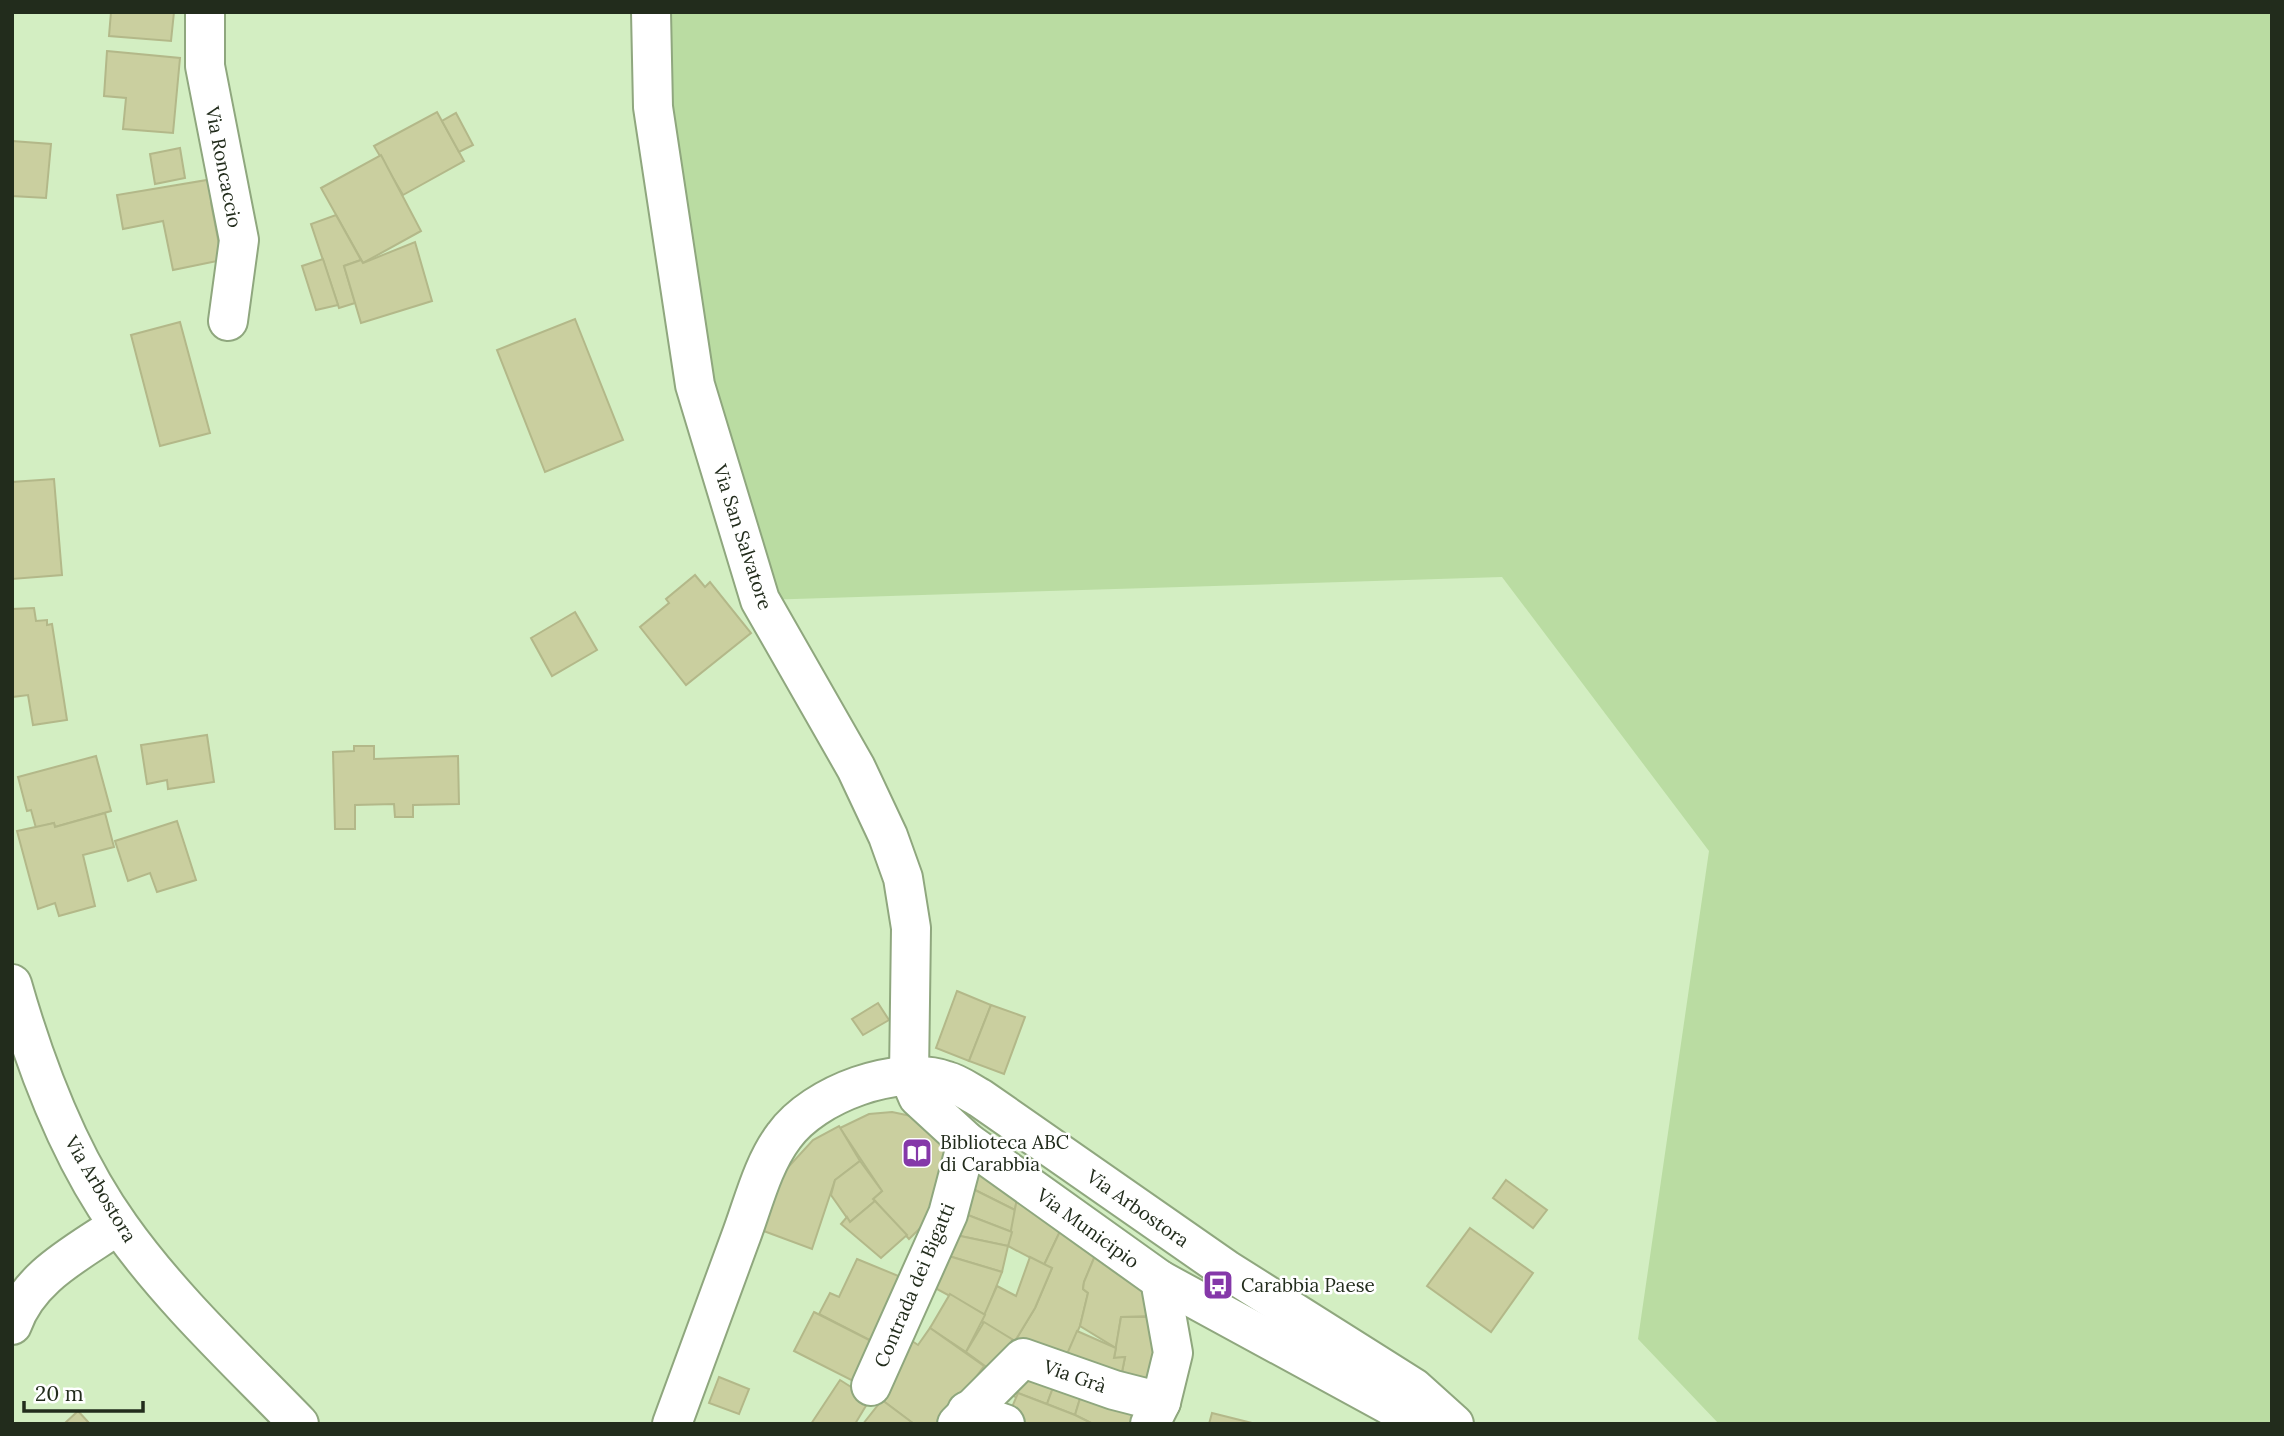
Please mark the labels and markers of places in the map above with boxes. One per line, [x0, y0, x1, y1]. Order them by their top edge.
place label: Biblioteca ABC di Carabbia [940, 1130, 1069, 1176]
library icon: Biblioteca ABC di Carabbia [900, 1136, 934, 1170]
bus stop icon: Carabbia Paese [1201, 1268, 1235, 1302]
place label: Carabbia Paese [1241, 1273, 1375, 1297]

